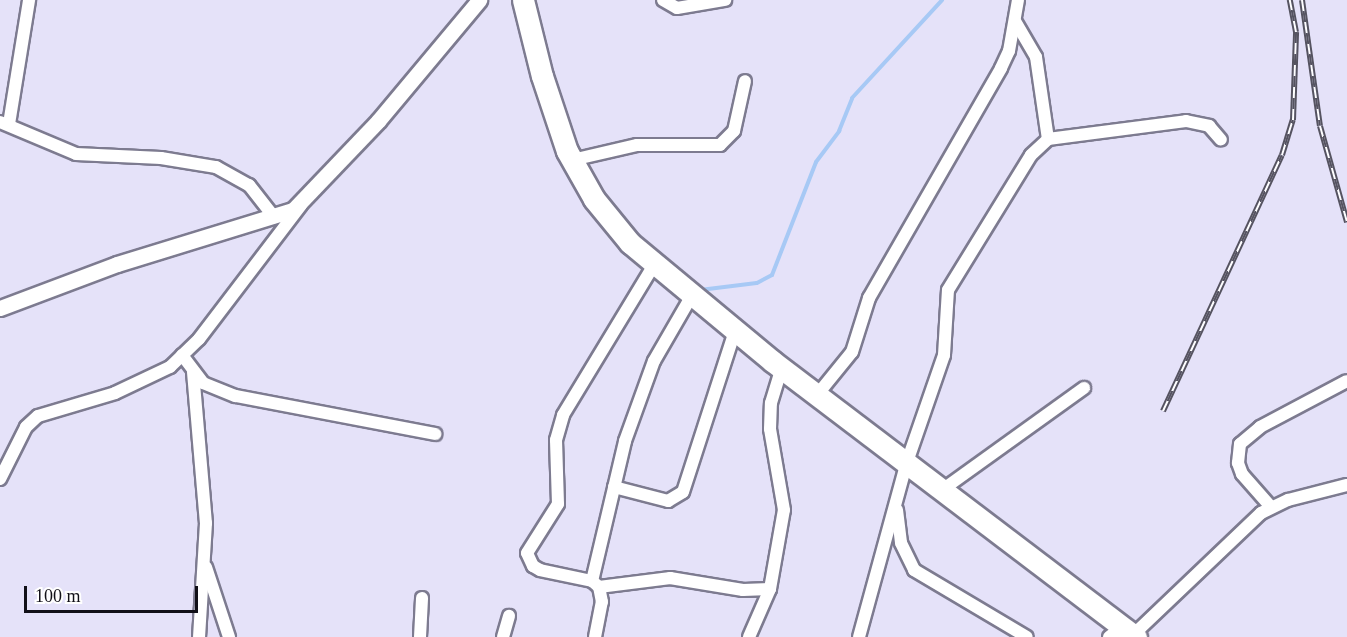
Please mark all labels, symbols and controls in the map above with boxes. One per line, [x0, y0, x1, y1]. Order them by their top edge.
scale bar [27, 574, 201, 612]
text: 100 m [35, 586, 81, 606]

